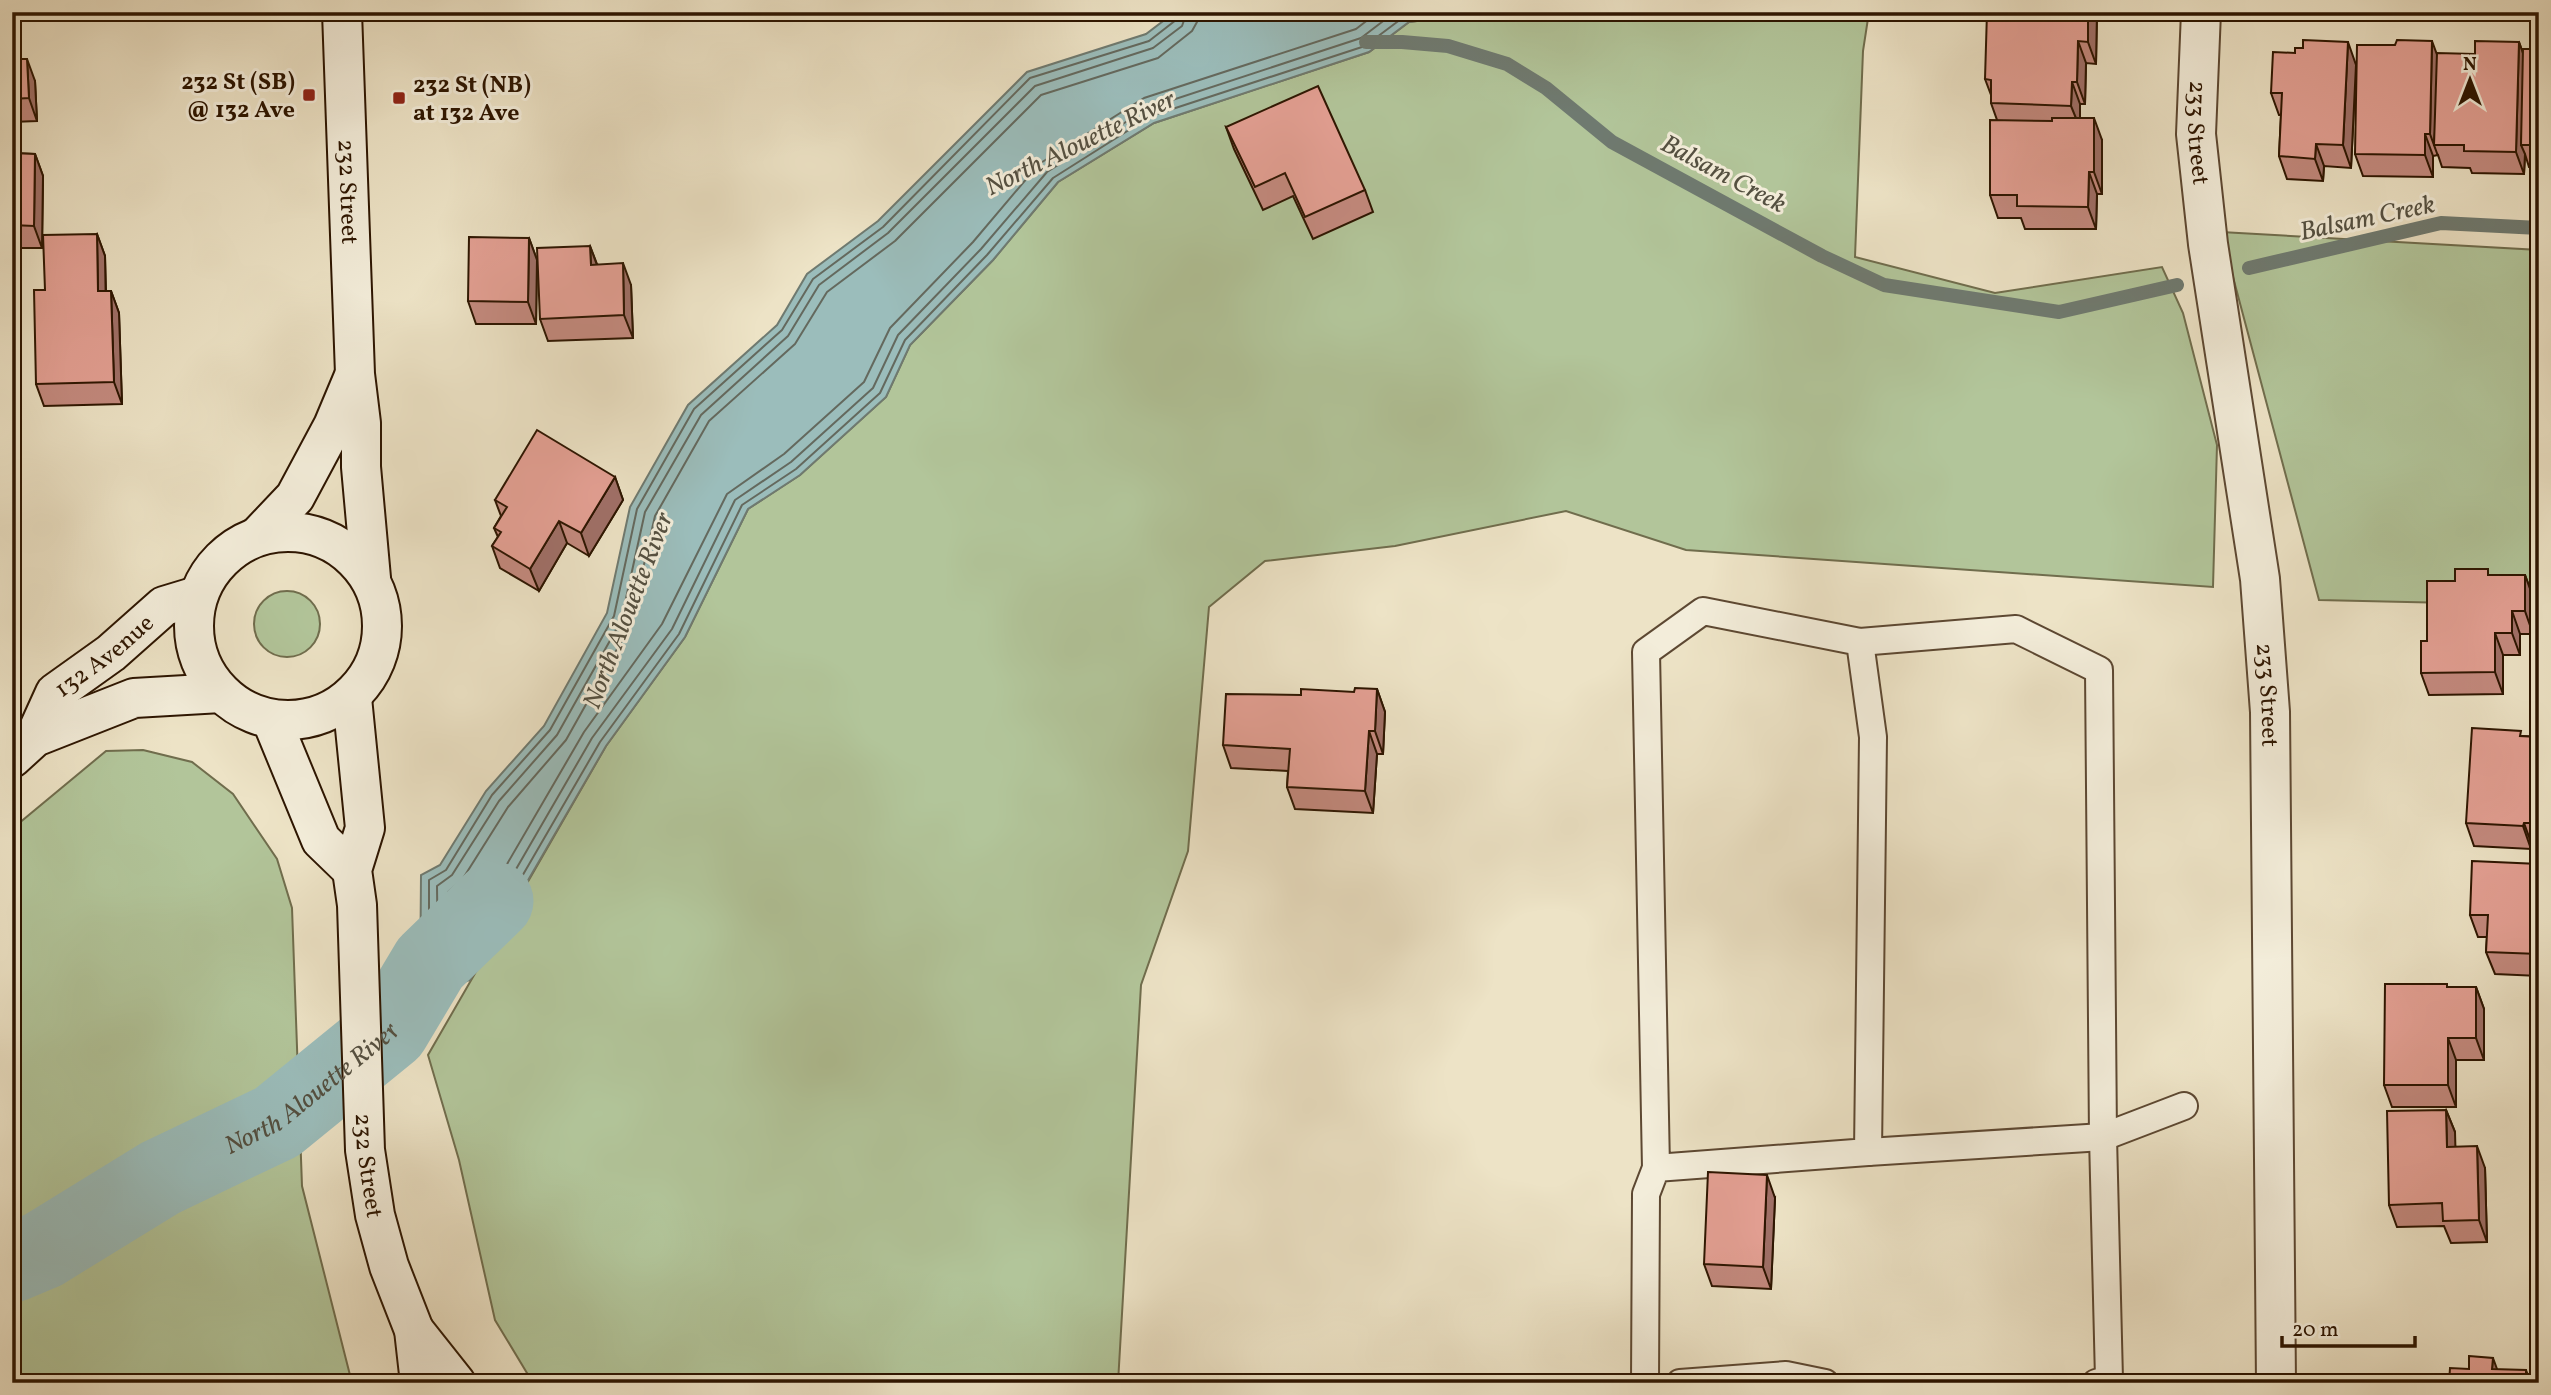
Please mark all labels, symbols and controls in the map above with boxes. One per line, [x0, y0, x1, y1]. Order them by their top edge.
north arrow [2436, 46, 2506, 116]
text: N [2463, 52, 2477, 78]
place label: 232 St (SB) @ 132 Ave [181, 66, 295, 128]
place label: 232 St (NB) at 132 Ave [413, 69, 531, 131]
street label: 233 Street [2177, 80, 2216, 187]
water label: North Alouette River [980, 82, 1182, 206]
marker: 232 St (SB) @ 132 Ave [301, 87, 317, 103]
marker: 232 St (NB) at 132 Ave [391, 90, 407, 106]
water label: Balsam Creek [1654, 127, 1792, 223]
street label: 232 Street [328, 139, 365, 245]
water label: Balsam Creek [2297, 187, 2438, 251]
water label: North Alouette River [575, 507, 683, 714]
street label: 132 Avenue [48, 607, 162, 707]
street label: 233 Street [2246, 642, 2285, 747]
water label: North Alouette River [219, 1017, 410, 1165]
street label: 232 Street [345, 1113, 390, 1221]
scale bar [2282, 1304, 2414, 1348]
text: 20 m [2292, 1316, 2338, 1345]

